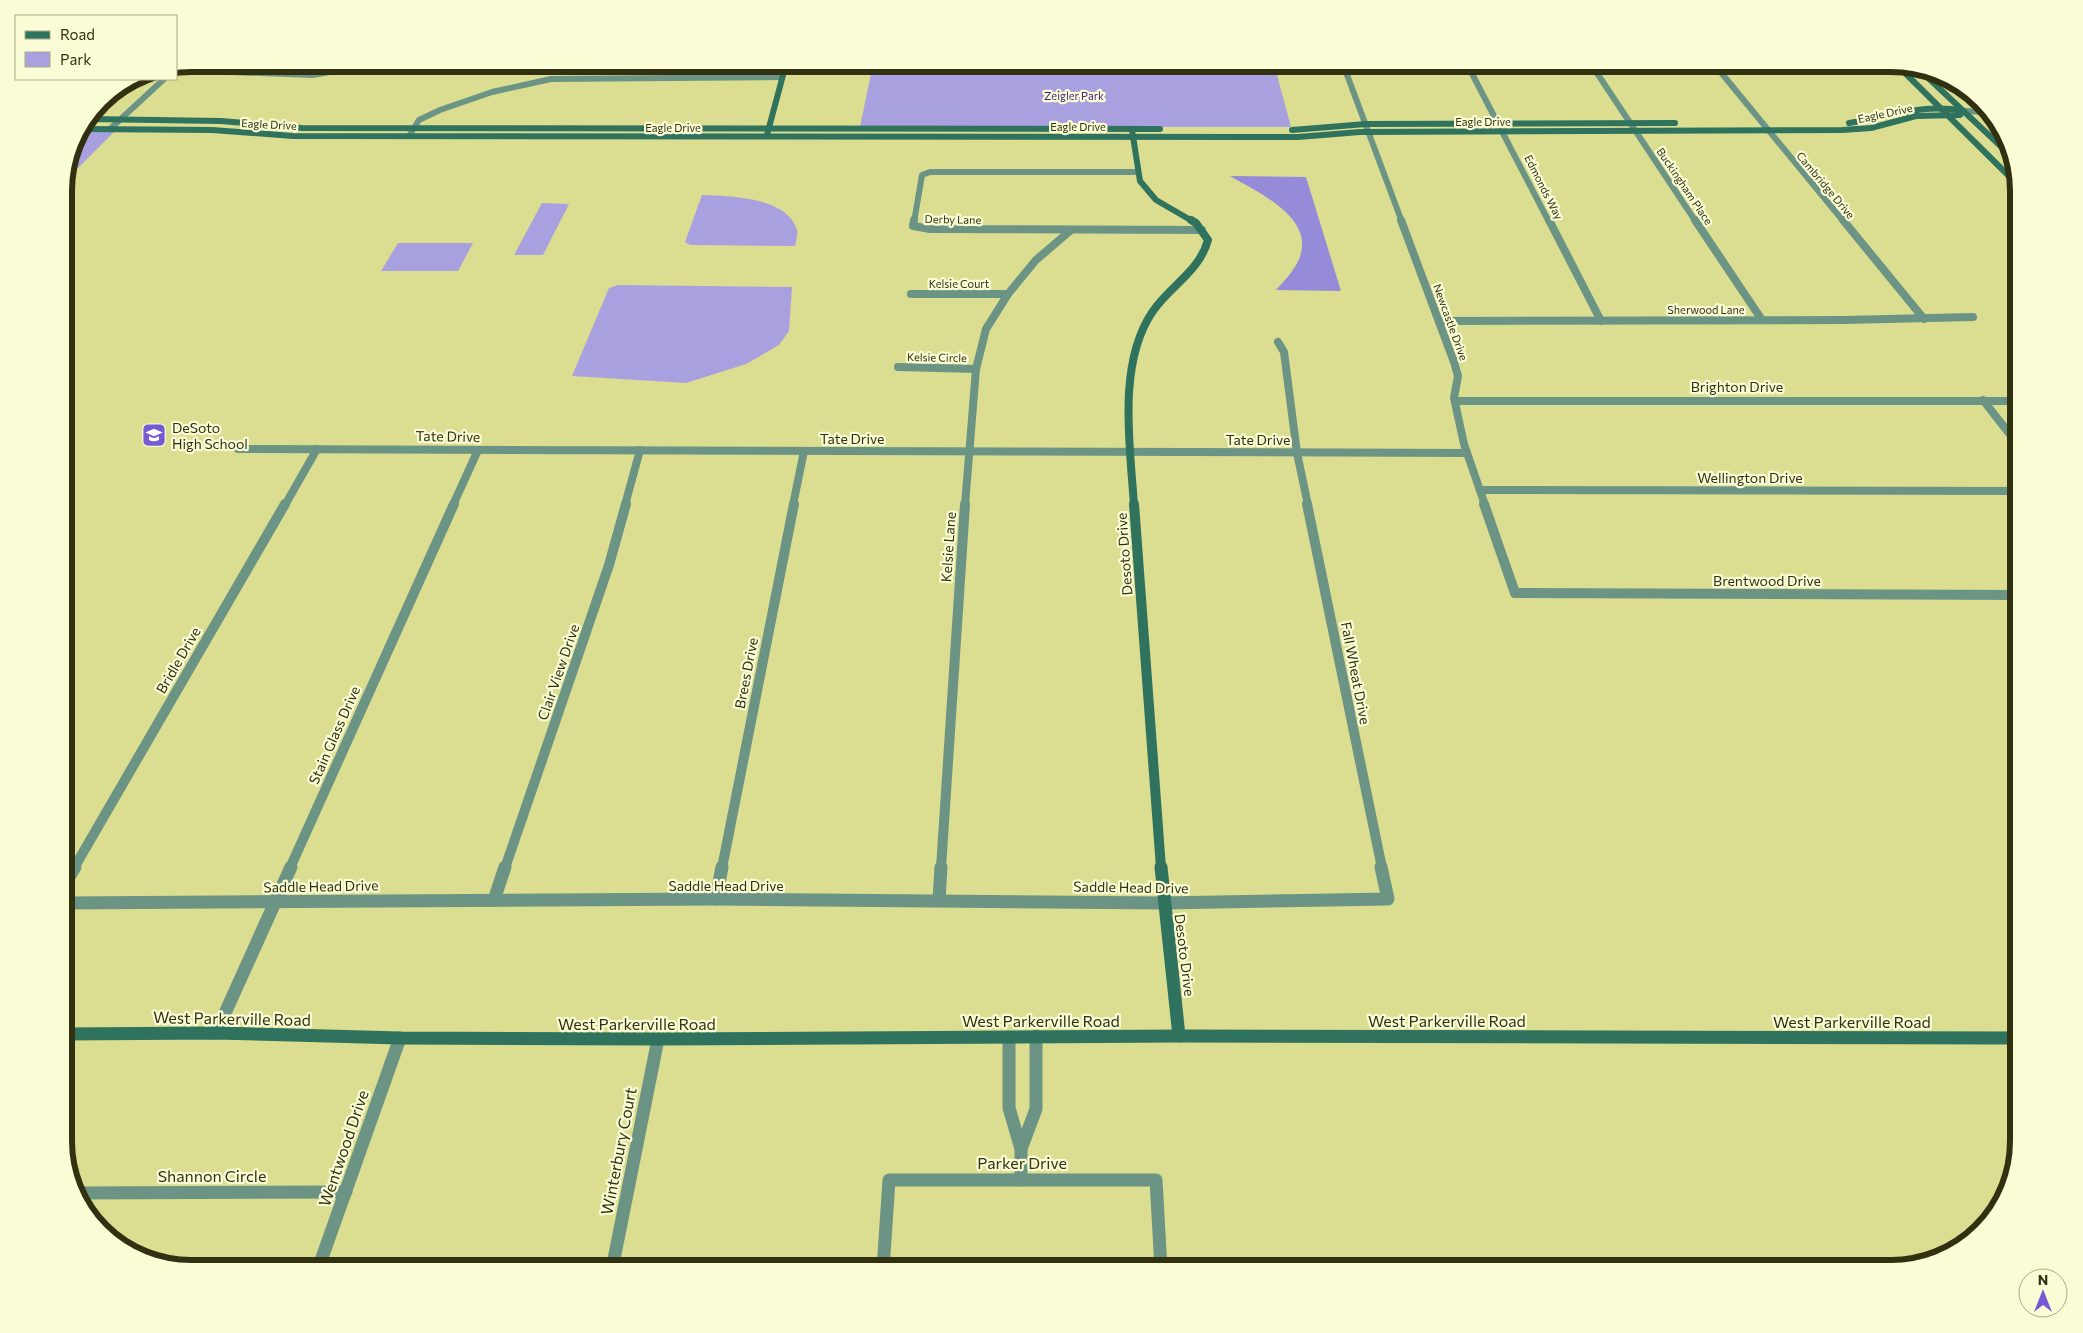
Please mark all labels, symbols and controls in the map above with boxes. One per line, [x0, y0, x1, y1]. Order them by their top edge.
legend [15, 15, 178, 80]
text: Road [60, 25, 95, 43]
text: Park [60, 50, 91, 68]
park label: Zeigler Park [1044, 89, 1104, 102]
street label: Eagle Drive [1856, 101, 1914, 125]
street label: Eagle Drive [1455, 115, 1511, 128]
street label: Eagle Drive [241, 116, 297, 132]
street label: Eagle Drive [1050, 120, 1106, 133]
street label: Eagle Drive [645, 121, 701, 134]
street label: Buckingham Place [1654, 145, 1716, 227]
street label: Cambridge Drive [1794, 149, 1858, 221]
street label: Edmonds Way [1522, 153, 1566, 222]
street label: Derby Lane [925, 212, 982, 226]
street label: Kelsie Court [929, 277, 990, 290]
street label: Newcastle Drive [1431, 282, 1471, 362]
street label: Sherwood Lane [1667, 303, 1745, 316]
street label: Kelsie Circle [907, 350, 967, 364]
street label: Brighton Drive [1691, 378, 1783, 395]
place label: DeSoto High School [172, 419, 248, 452]
school or university icon: DeSoto High School [141, 422, 167, 448]
street label: Tate Drive [416, 427, 480, 445]
street label: Tate Drive [820, 430, 884, 447]
street label: Tate Drive [1226, 431, 1290, 448]
street label: Wellington Drive [1697, 469, 1803, 486]
street label: Kelsie Lane [937, 511, 959, 583]
street label: Desoto Drive [1113, 512, 1135, 596]
street label: Brentwood Drive [1713, 572, 1821, 589]
street label: Fall Wheat Drive [1338, 620, 1374, 726]
street label: Clair View Drive [534, 622, 582, 722]
street label: Bridle Drive [152, 624, 204, 696]
street label: Brees Drive [731, 636, 761, 710]
street label: Stain Glass Drive [305, 683, 363, 787]
street label: Saddle Head Drive [263, 876, 379, 896]
street label: Saddle Head Drive [668, 877, 784, 894]
street label: Saddle Head Drive [1073, 877, 1189, 897]
street label: Desoto Drive [1172, 913, 1198, 997]
street label: West Parkerville Road [153, 1007, 311, 1029]
street label: West Parkerville Road [962, 1011, 1120, 1030]
street label: West Parkerville Road [1368, 1011, 1526, 1030]
street label: West Parkerville Road [1773, 1012, 1931, 1031]
street label: West Parkerville Road [558, 1014, 716, 1033]
street label: Winterbury Court [596, 1085, 640, 1216]
street label: Wentwood Drive [314, 1087, 372, 1209]
street label: Parker Drive [977, 1153, 1067, 1172]
street label: Shannon Circle [158, 1166, 266, 1185]
north arrow [2018, 1268, 2068, 1318]
text: N [2038, 1271, 2048, 1288]

